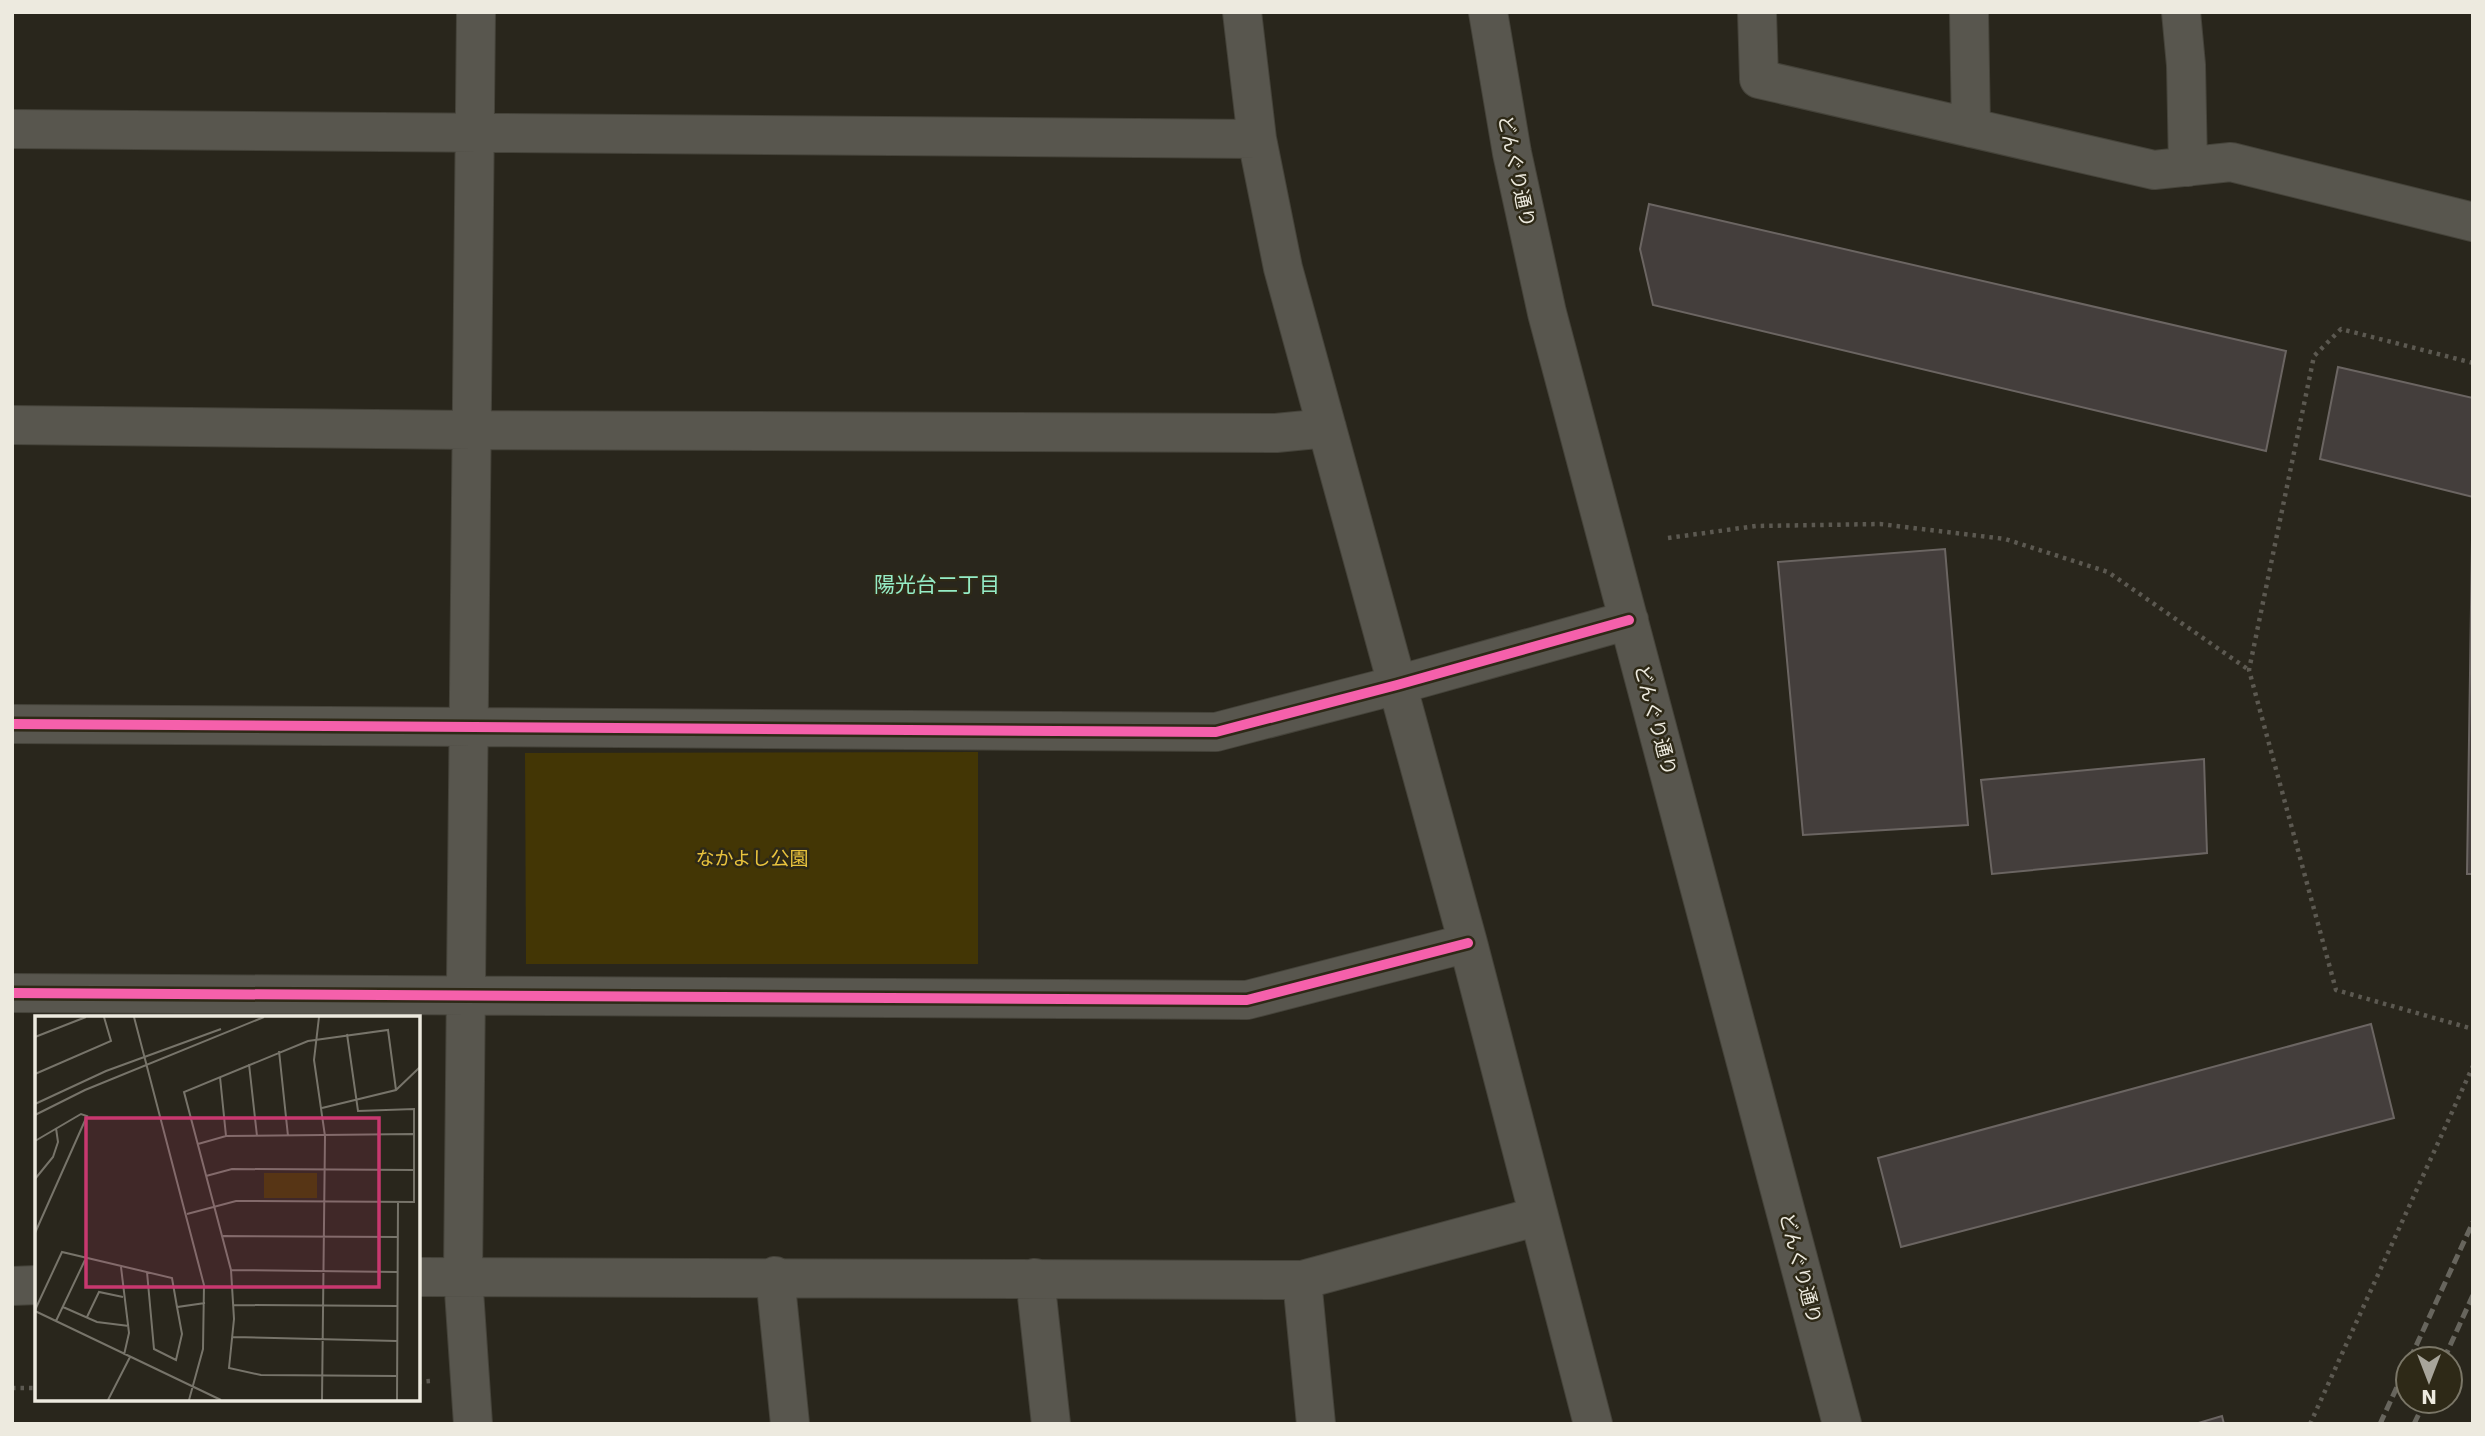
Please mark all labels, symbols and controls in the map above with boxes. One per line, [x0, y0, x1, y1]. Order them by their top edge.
street label: どんぐり通り [1494, 113, 1540, 229]
district label: 陽光台二丁目 [874, 573, 1000, 597]
street label: どんぐり通り [1631, 662, 1681, 778]
park label: なかよし公園 [695, 847, 809, 869]
inset map [35, 1016, 420, 1401]
street label: どんぐり通り [1776, 1210, 1826, 1326]
north arrow [2394, 1345, 2464, 1415]
text: N [2421, 1386, 2437, 1408]

